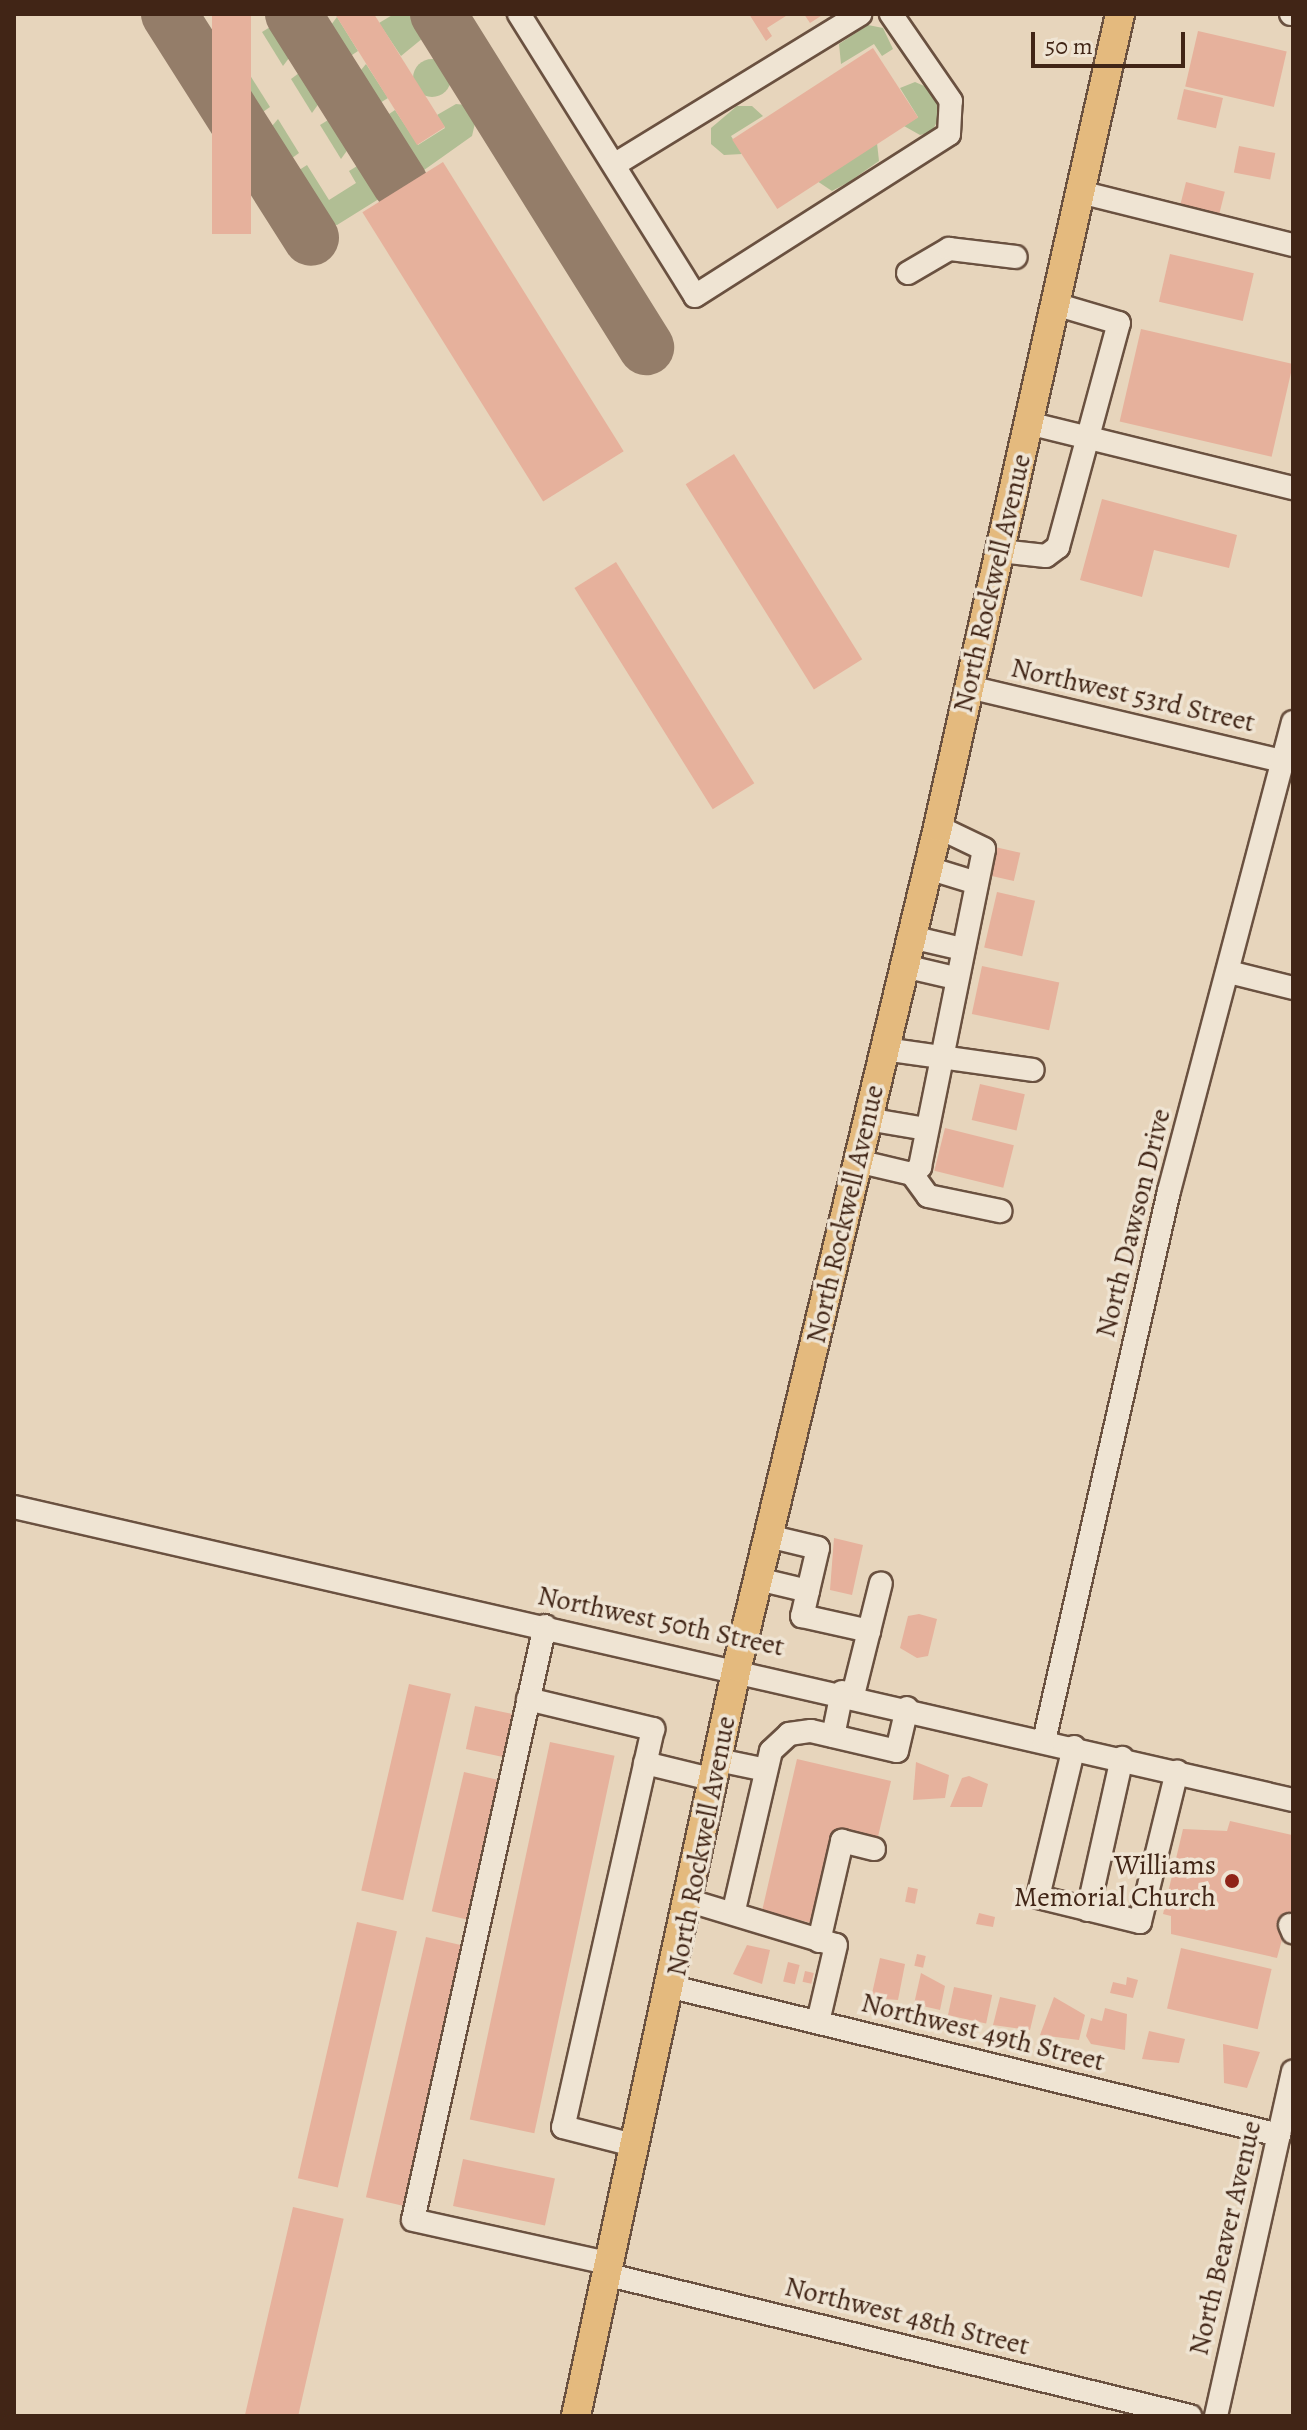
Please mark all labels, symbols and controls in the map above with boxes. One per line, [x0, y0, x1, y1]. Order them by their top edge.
scale bar [1035, 16, 1189, 66]
text: 50 m [1045, 30, 1093, 62]
street label: North Rockwell Avenue [946, 450, 1038, 716]
street label: Northwest 53rd Street [1008, 651, 1258, 739]
street label: North Rockwell Avenue [799, 1081, 891, 1347]
street label: North Dawson Drive [1088, 1105, 1178, 1341]
street label: Northwest 50th Street [535, 1578, 787, 1664]
street label: North Rockwell Avenue [659, 1713, 743, 1979]
place label: Williams Memorial Church [1014, 1848, 1216, 1914]
marker: Williams Memorial Church [1223, 1872, 1241, 1890]
street label: Northwest 49th Street [858, 1985, 1108, 2079]
street label: North Beaver Avenue [1182, 2117, 1268, 2359]
street label: Northwest 48th Street [781, 2269, 1033, 2363]

